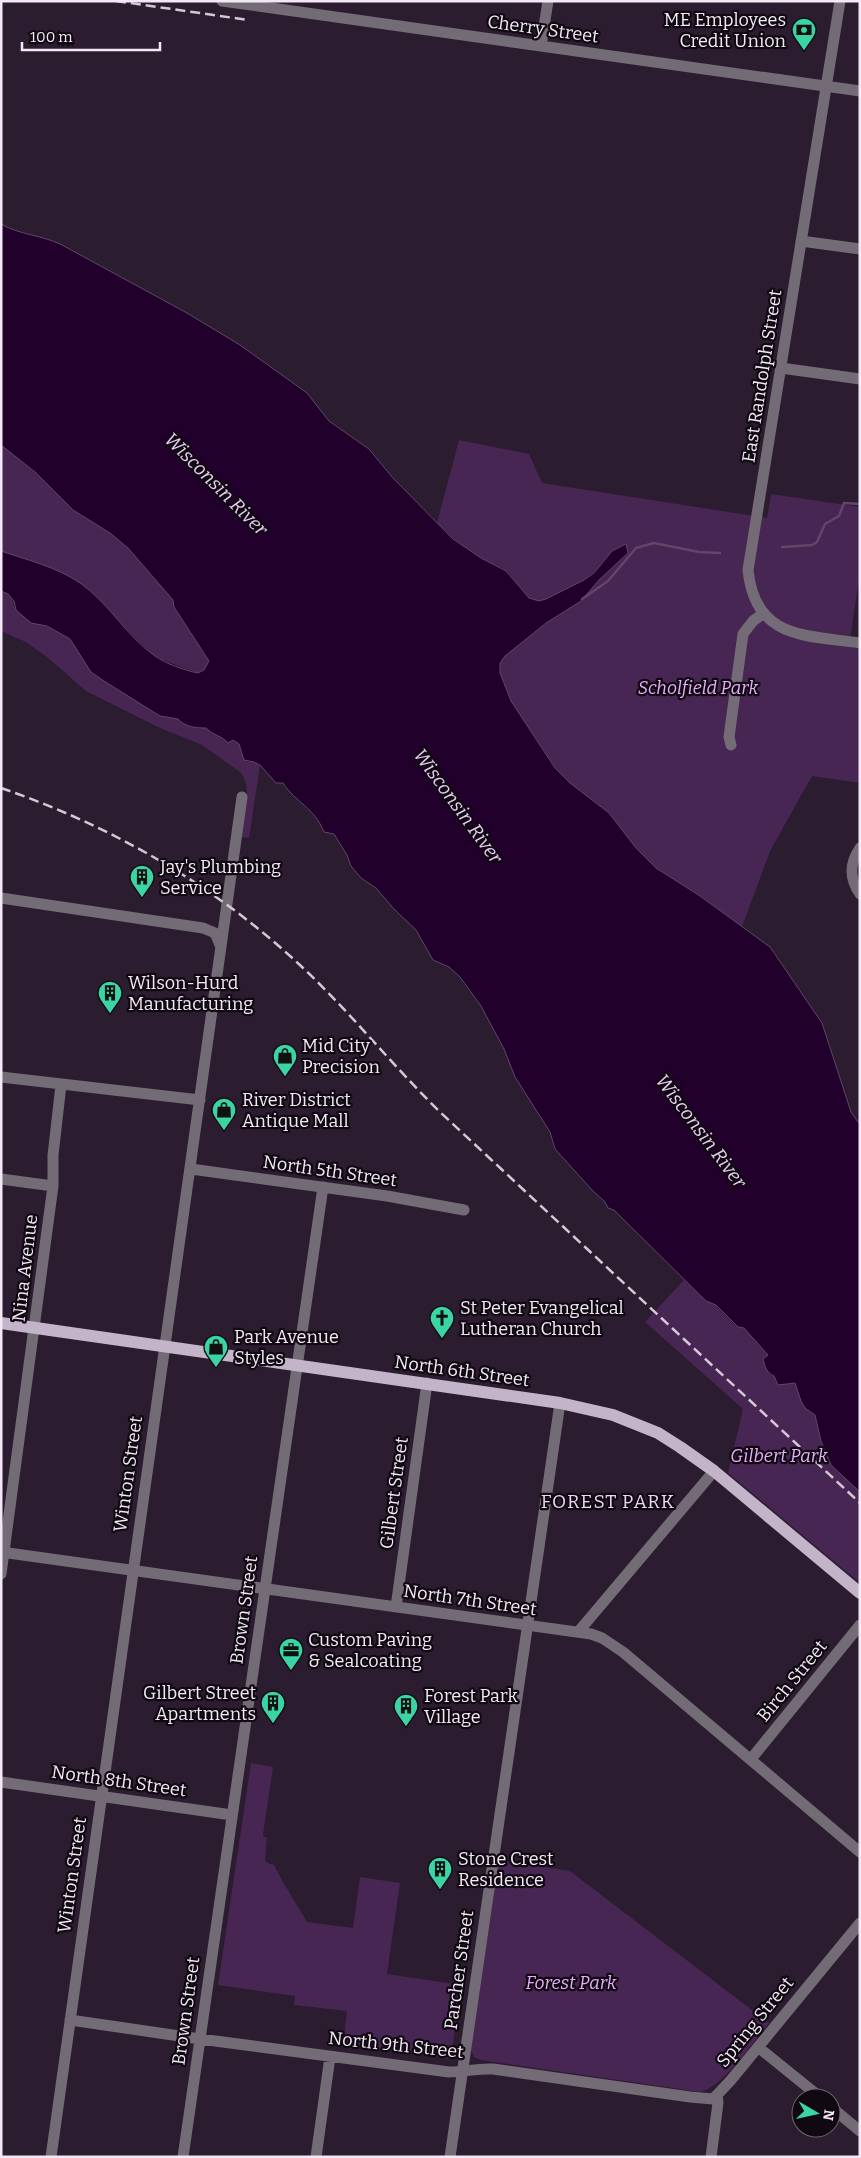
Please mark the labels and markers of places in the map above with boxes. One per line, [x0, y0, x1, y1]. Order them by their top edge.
place label: ME Employees Credit Union [664, 9, 787, 52]
bank icon: ME Employees Credit Union [791, 17, 817, 51]
place label: Jay's Plumbing Service [159, 856, 281, 899]
building icon: Jay's Plumbing Service [129, 864, 155, 898]
place label: Wilson-Hurd Manufacturing [128, 972, 253, 1015]
building icon: Wilson-Hurd Manufacturing [97, 980, 123, 1014]
place label: Mid City Precision [302, 1035, 381, 1078]
shop icon: Mid City Precision [272, 1043, 298, 1077]
place label: River District Antique Mall [242, 1089, 351, 1132]
shop icon: River District Antique Mall [211, 1097, 237, 1131]
place label: St Peter Evangelical Lutheran Church [460, 1297, 624, 1340]
church icon: St Peter Evangelical Lutheran Church [429, 1305, 455, 1339]
place label: Park Avenue Styles [234, 1326, 339, 1369]
shop icon: Park Avenue Styles [203, 1334, 229, 1368]
place label: Custom Paving & Sealcoating [308, 1629, 432, 1672]
office icon: Custom Paving & Sealcoating [278, 1637, 304, 1671]
place label: Gilbert Street Apartments [143, 1682, 256, 1725]
place label: Forest Park Village [424, 1685, 518, 1728]
building icon: Gilbert Street Apartments [260, 1690, 286, 1724]
building icon: Forest Park Village [393, 1693, 419, 1727]
place label: Stone Crest Residence [458, 1848, 554, 1891]
building icon: Stone Crest Residence [427, 1856, 453, 1890]

